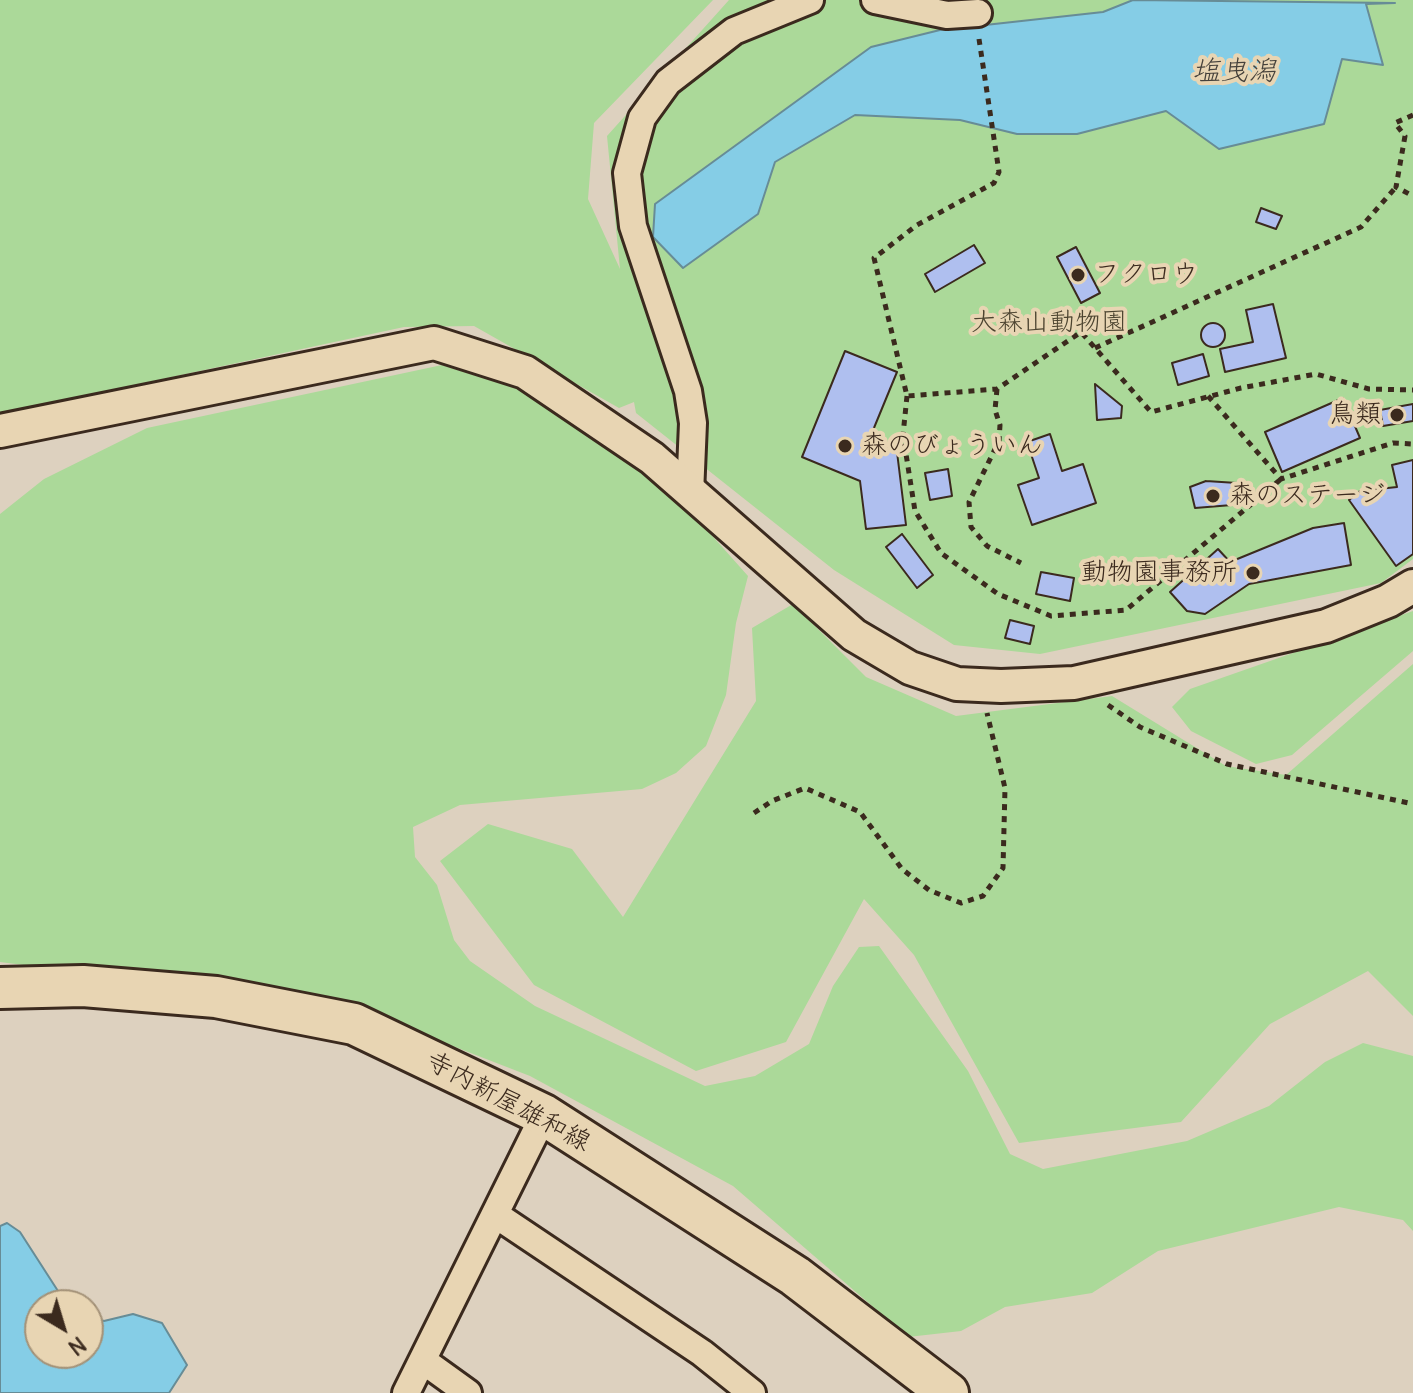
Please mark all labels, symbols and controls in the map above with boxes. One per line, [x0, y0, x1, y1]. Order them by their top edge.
water label: 塩曳潟 [1192, 55, 1276, 89]
place label: フクロウ [1094, 259, 1198, 291]
marker: フクロウ [1069, 266, 1087, 284]
park label: 大森山動物園 [971, 307, 1127, 339]
place label: 鳥類 [1329, 399, 1381, 431]
marker: 鳥類 [1388, 406, 1406, 424]
place label: 森のびょういん [861, 430, 1043, 462]
marker: 森のびょういん [836, 437, 854, 455]
place label: 森のステージ [1229, 480, 1385, 512]
marker: 森のステージ [1204, 487, 1222, 505]
place label: 動物園事務所 [1081, 557, 1237, 589]
marker: 動物園事務所 [1244, 564, 1262, 582]
street label: 寺内新屋雄和線 [420, 1046, 596, 1158]
north arrow [24, 1289, 104, 1369]
text: N [63, 1331, 92, 1362]

